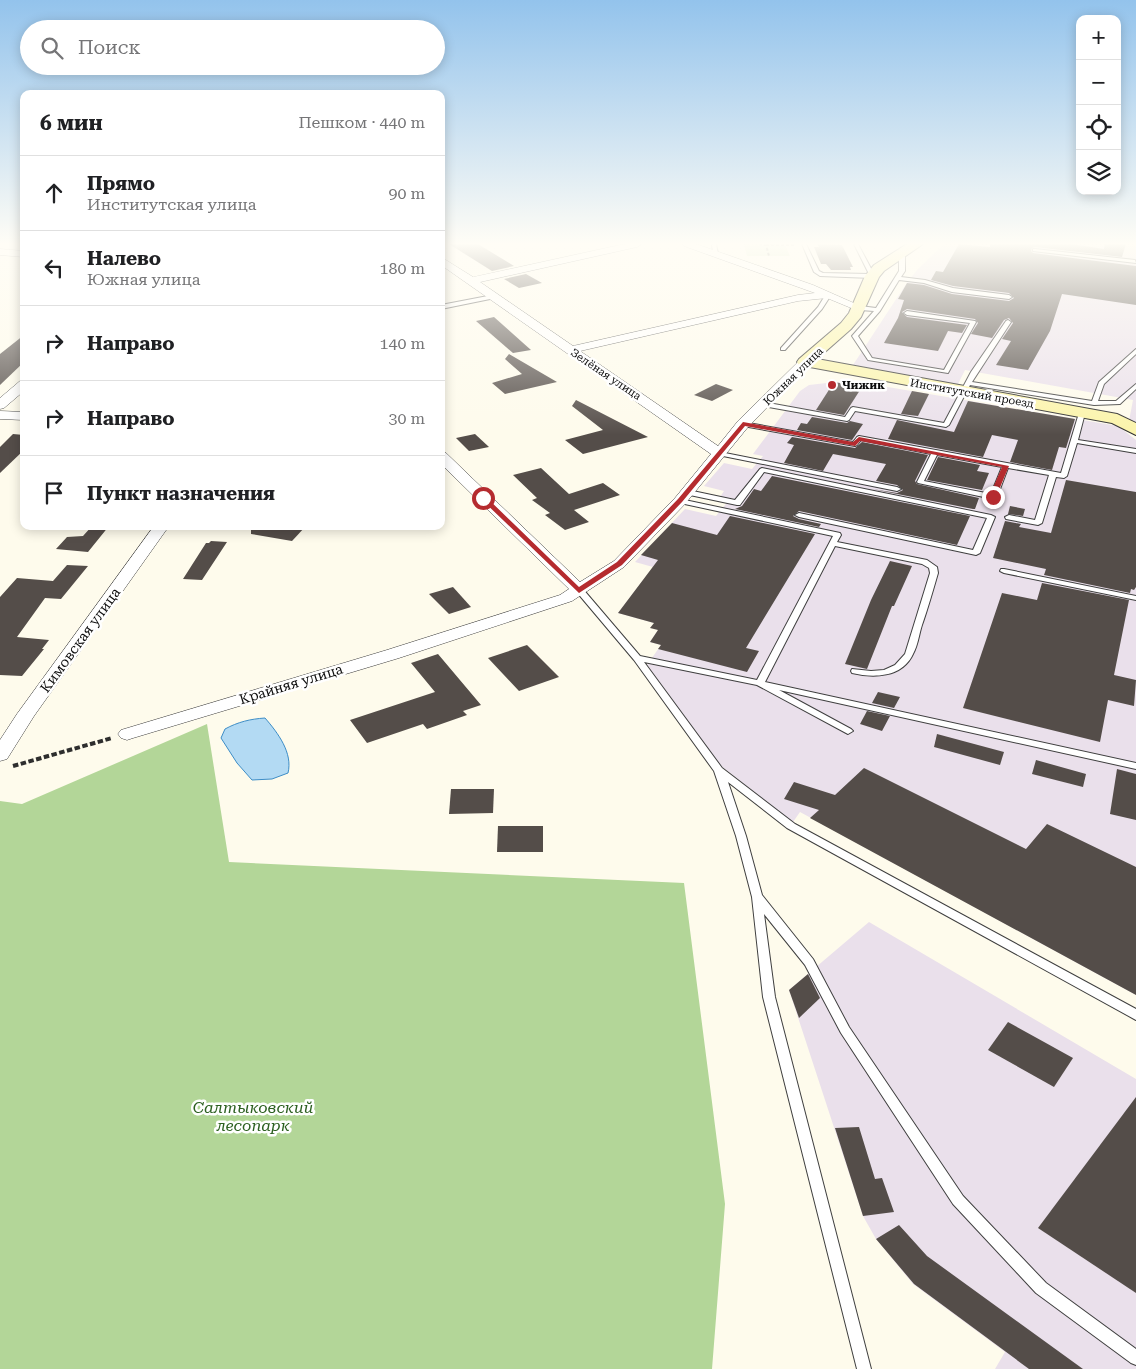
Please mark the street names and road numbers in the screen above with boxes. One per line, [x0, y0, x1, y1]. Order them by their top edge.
street label: Южная улица [761, 345, 826, 408]
street label: Зелёная улица [568, 346, 643, 403]
street label: Институтский проезд [909, 376, 1035, 411]
street label: Кимовская улица [37, 584, 124, 695]
street label: Крайняя улица [237, 661, 345, 707]

